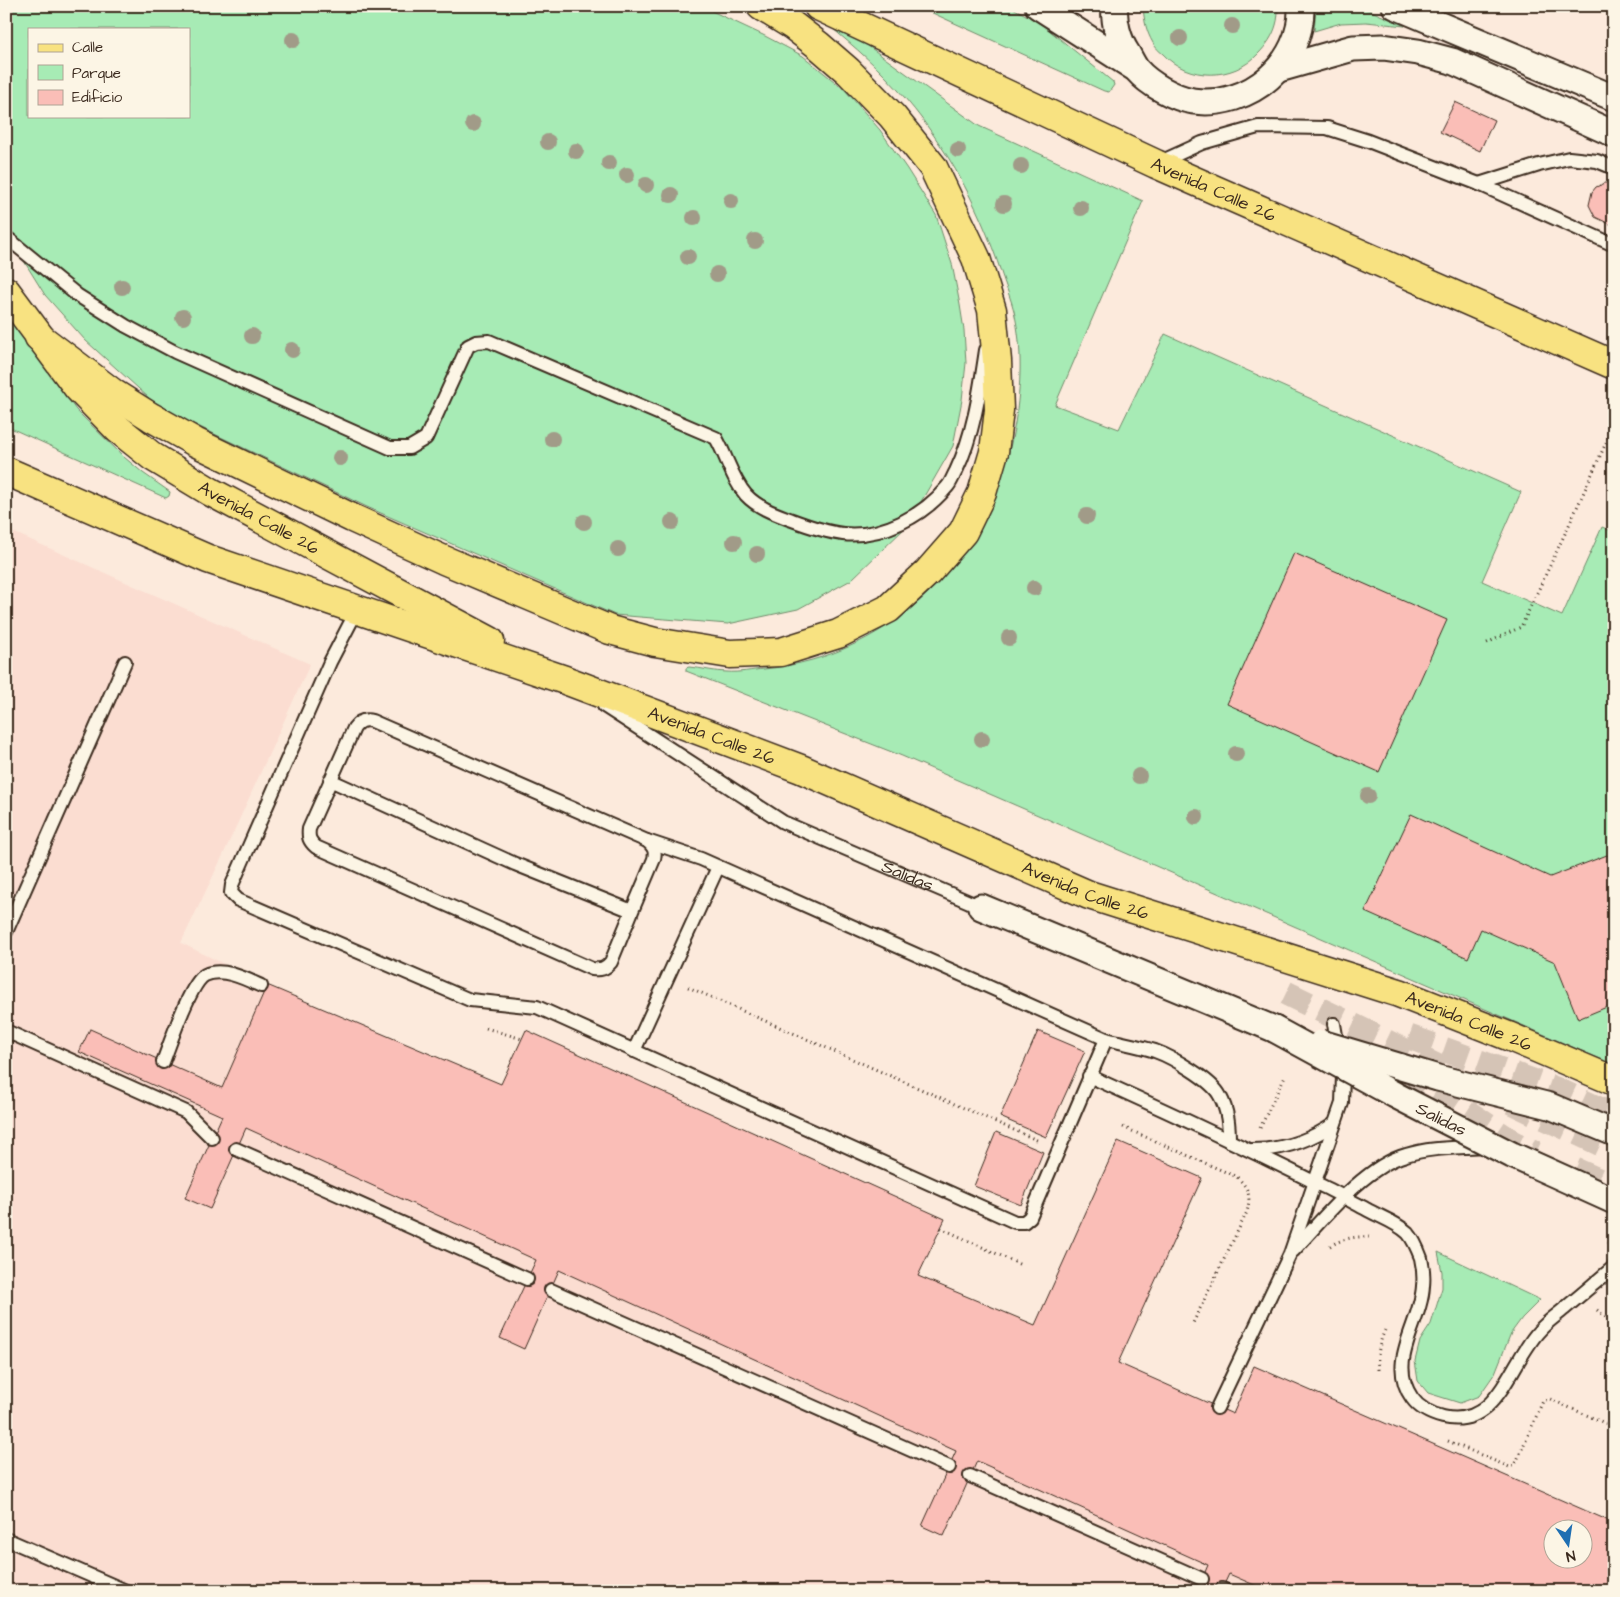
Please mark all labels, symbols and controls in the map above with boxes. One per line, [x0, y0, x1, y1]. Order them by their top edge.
legend [28, 28, 190, 118]
text: Calle [72, 37, 103, 58]
text: Parque [72, 63, 121, 84]
text: Edificio [72, 87, 123, 108]
street label: Avenida Calle 26 [1147, 151, 1280, 228]
street label: Avenida Calle 26 [194, 475, 324, 560]
street label: Avenida Calle 26 [644, 700, 779, 771]
street label: Salidas [878, 853, 937, 898]
street label: Avenida Calle 26 [1018, 855, 1152, 926]
street label: Avenida Calle 26 [1402, 984, 1536, 1057]
street label: Salidas [1412, 1095, 1471, 1142]
north arrow [1542, 1520, 1592, 1570]
text: N [1564, 1545, 1577, 1566]

